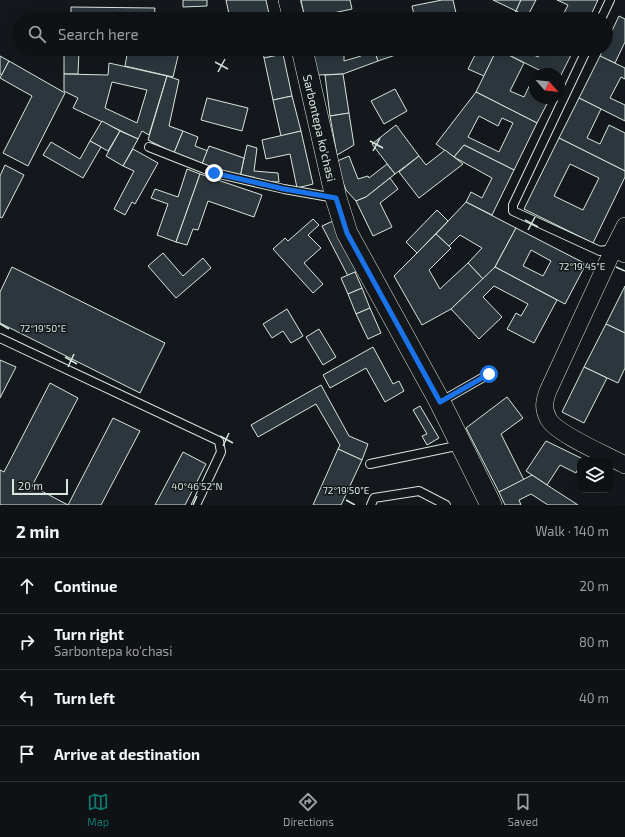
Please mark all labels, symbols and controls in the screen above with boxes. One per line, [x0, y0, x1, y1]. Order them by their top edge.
search box [12, 12, 613, 56]
icon: search [26, 23, 48, 45]
text: Search here [58, 25, 139, 43]
north arrow [529, 68, 565, 104]
street label: Sarbontepa ko'chasi [301, 73, 339, 183]
route end [205, 164, 223, 182]
text: 72°19'45"E [559, 260, 606, 272]
text: 72°19'50"E [20, 322, 67, 334]
route start [480, 365, 498, 383]
map controls [577, 457, 613, 493]
button: layers [577, 457, 613, 493]
scale bar [12, 477, 68, 496]
text: 20 m [18, 479, 43, 492]
text: 40°46'52"N [171, 480, 223, 492]
text: 72°19'50"E [323, 484, 370, 496]
text: 2 min [16, 521, 59, 541]
text: Walk · 140 m [535, 523, 609, 539]
icon: ahead [16, 575, 38, 597]
text: Continue [54, 577, 117, 595]
text: 20 m [580, 578, 609, 594]
text: Turn right [54, 625, 124, 643]
icon: right [16, 631, 38, 653]
text: 80 m [579, 634, 609, 650]
text: Sarbontepa ko'chasi [54, 643, 172, 659]
icon: left [16, 687, 38, 709]
text: Turn left [54, 689, 115, 707]
text: 40 m [579, 690, 609, 706]
icon: arrive [16, 743, 38, 765]
text: Arrive at destination [54, 745, 200, 763]
tab: Map [87, 791, 109, 828]
tab: Directions [283, 791, 334, 828]
tab: Saved [508, 791, 538, 828]

